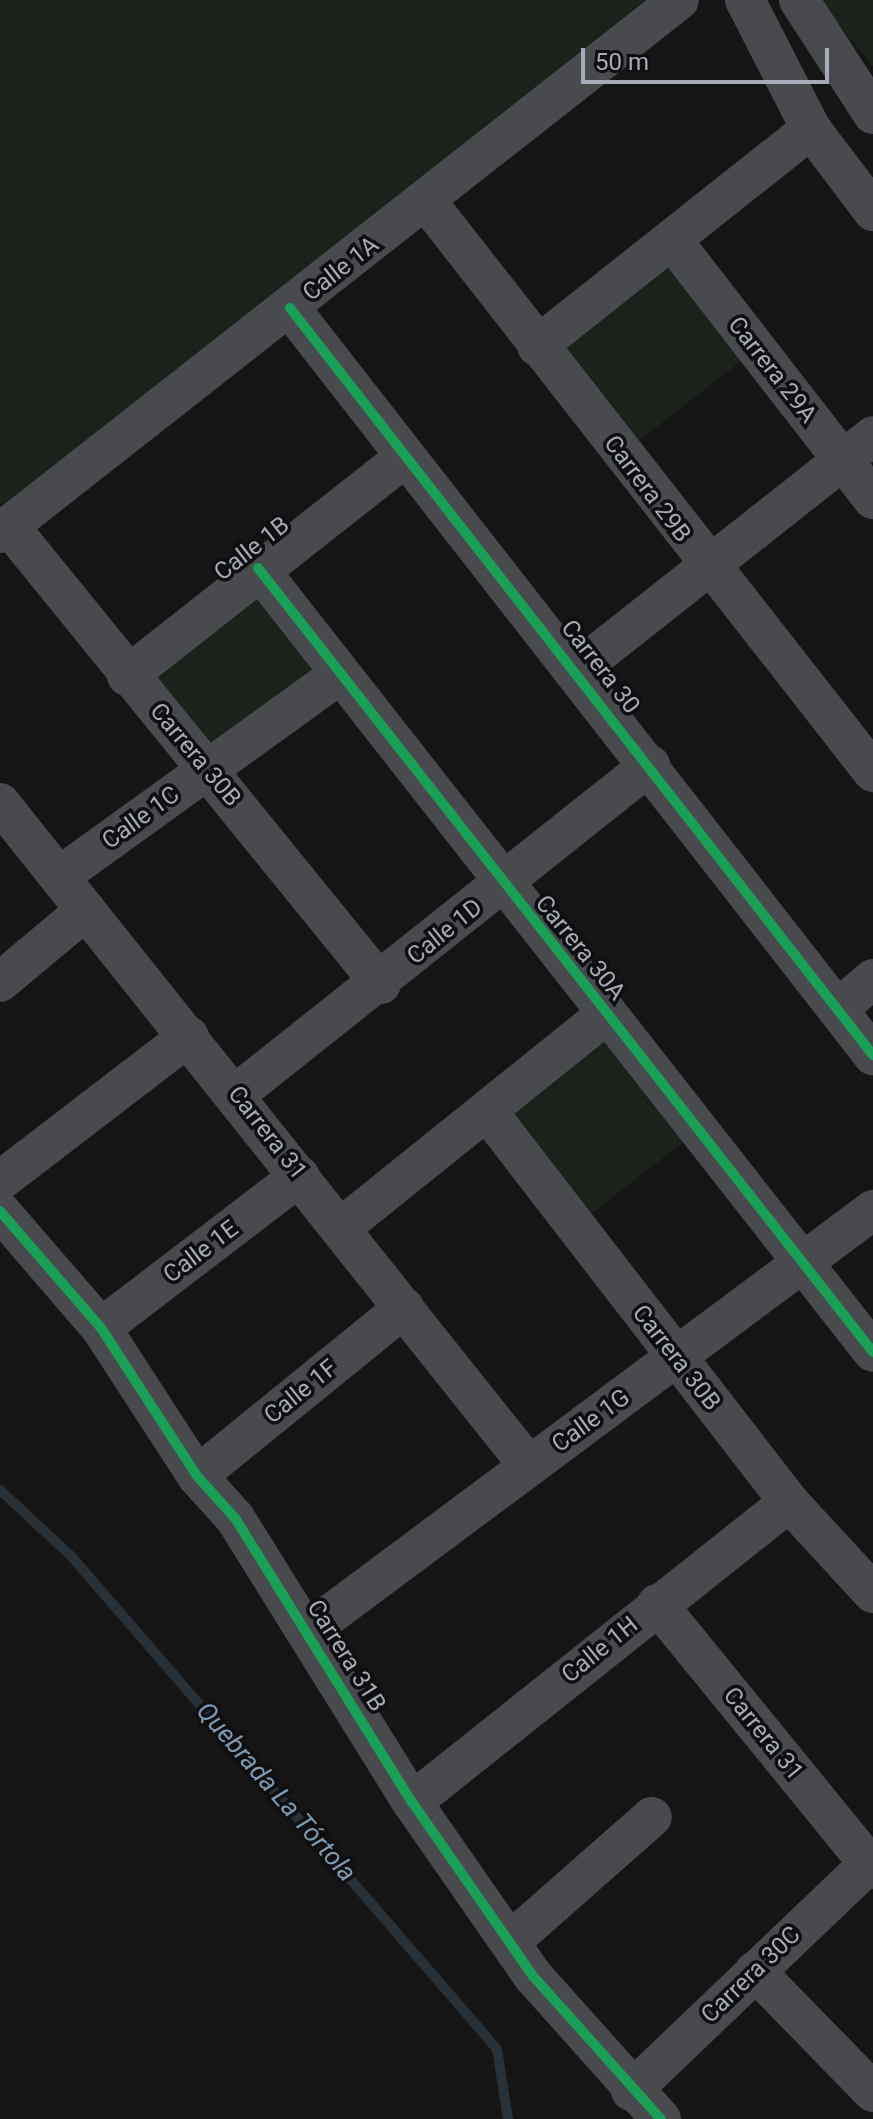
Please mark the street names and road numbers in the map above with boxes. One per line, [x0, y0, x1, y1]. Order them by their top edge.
street label: Calle 1A [297, 231, 385, 307]
street label: Carrera 29A [722, 311, 822, 429]
street label: Carrera 29B [598, 430, 696, 548]
street label: Calle 1B [209, 511, 295, 587]
street label: Carrera 30 [554, 614, 646, 720]
street label: Carrera 30B [143, 697, 247, 813]
street label: Calle 1C [97, 780, 185, 856]
street label: Carrera 30A [529, 890, 631, 1006]
street label: Calle 1D [402, 893, 488, 971]
street label: Carrera 31 [221, 1080, 313, 1186]
street label: Calle 1E [158, 1215, 244, 1289]
street label: Carrera 30B [626, 1299, 726, 1417]
street label: Calle 1F [259, 1354, 343, 1430]
street label: Calle 1G [547, 1383, 635, 1459]
street label: Carrera 31B [300, 1595, 392, 1717]
street label: Calle 1H [556, 1611, 644, 1689]
street label: Carrera 31 [717, 1682, 809, 1786]
street label: Carrera 30C [695, 1921, 807, 2029]

